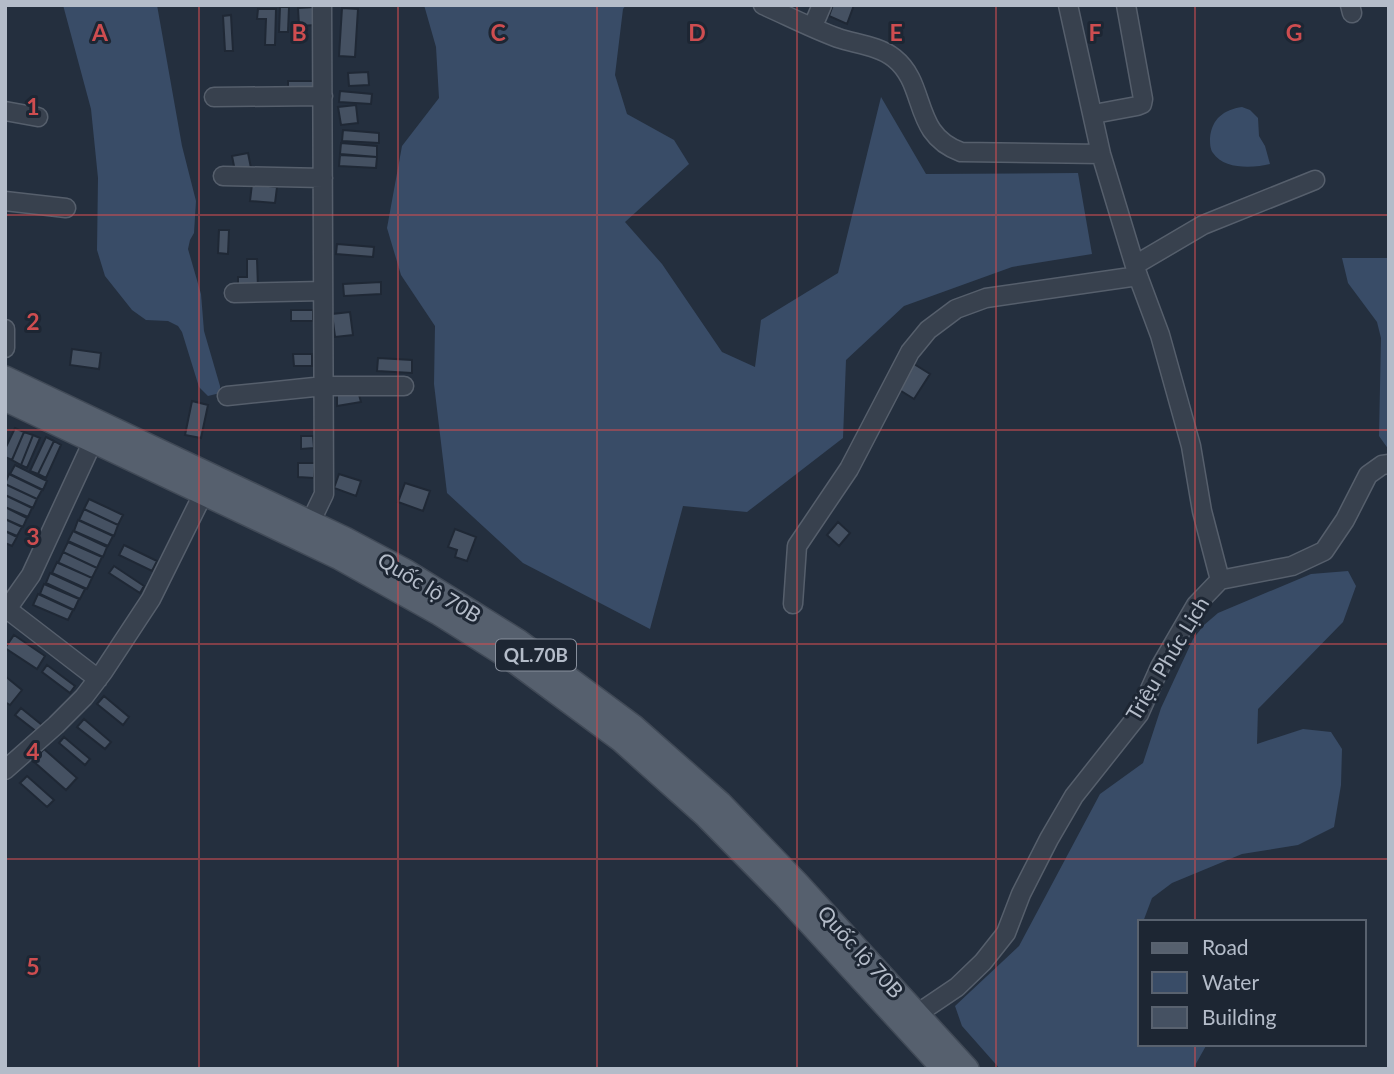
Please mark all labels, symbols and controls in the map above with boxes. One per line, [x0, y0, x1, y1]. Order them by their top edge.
text: A [91, 18, 109, 46]
text: B [291, 18, 307, 46]
text: C [490, 18, 506, 46]
text: D [688, 18, 706, 46]
text: E [889, 18, 903, 46]
text: F [1088, 18, 1102, 46]
text: G [1286, 18, 1302, 46]
text: 1 [26, 92, 40, 120]
text: 2 [26, 307, 40, 335]
text: 3 [26, 522, 40, 550]
street label: Quốc lộ 70B [374, 546, 486, 627]
street label: Triệu Phúc Lịch [1120, 592, 1213, 725]
road number: QL.70B [496, 640, 576, 670]
text: 4 [26, 737, 40, 765]
street label: Quốc lộ 70B [813, 900, 909, 1002]
legend [1138, 920, 1366, 1046]
text: Road [1202, 934, 1249, 959]
text: 5 [26, 952, 40, 980]
text: Water [1202, 969, 1259, 994]
text: Building [1202, 1004, 1277, 1029]

